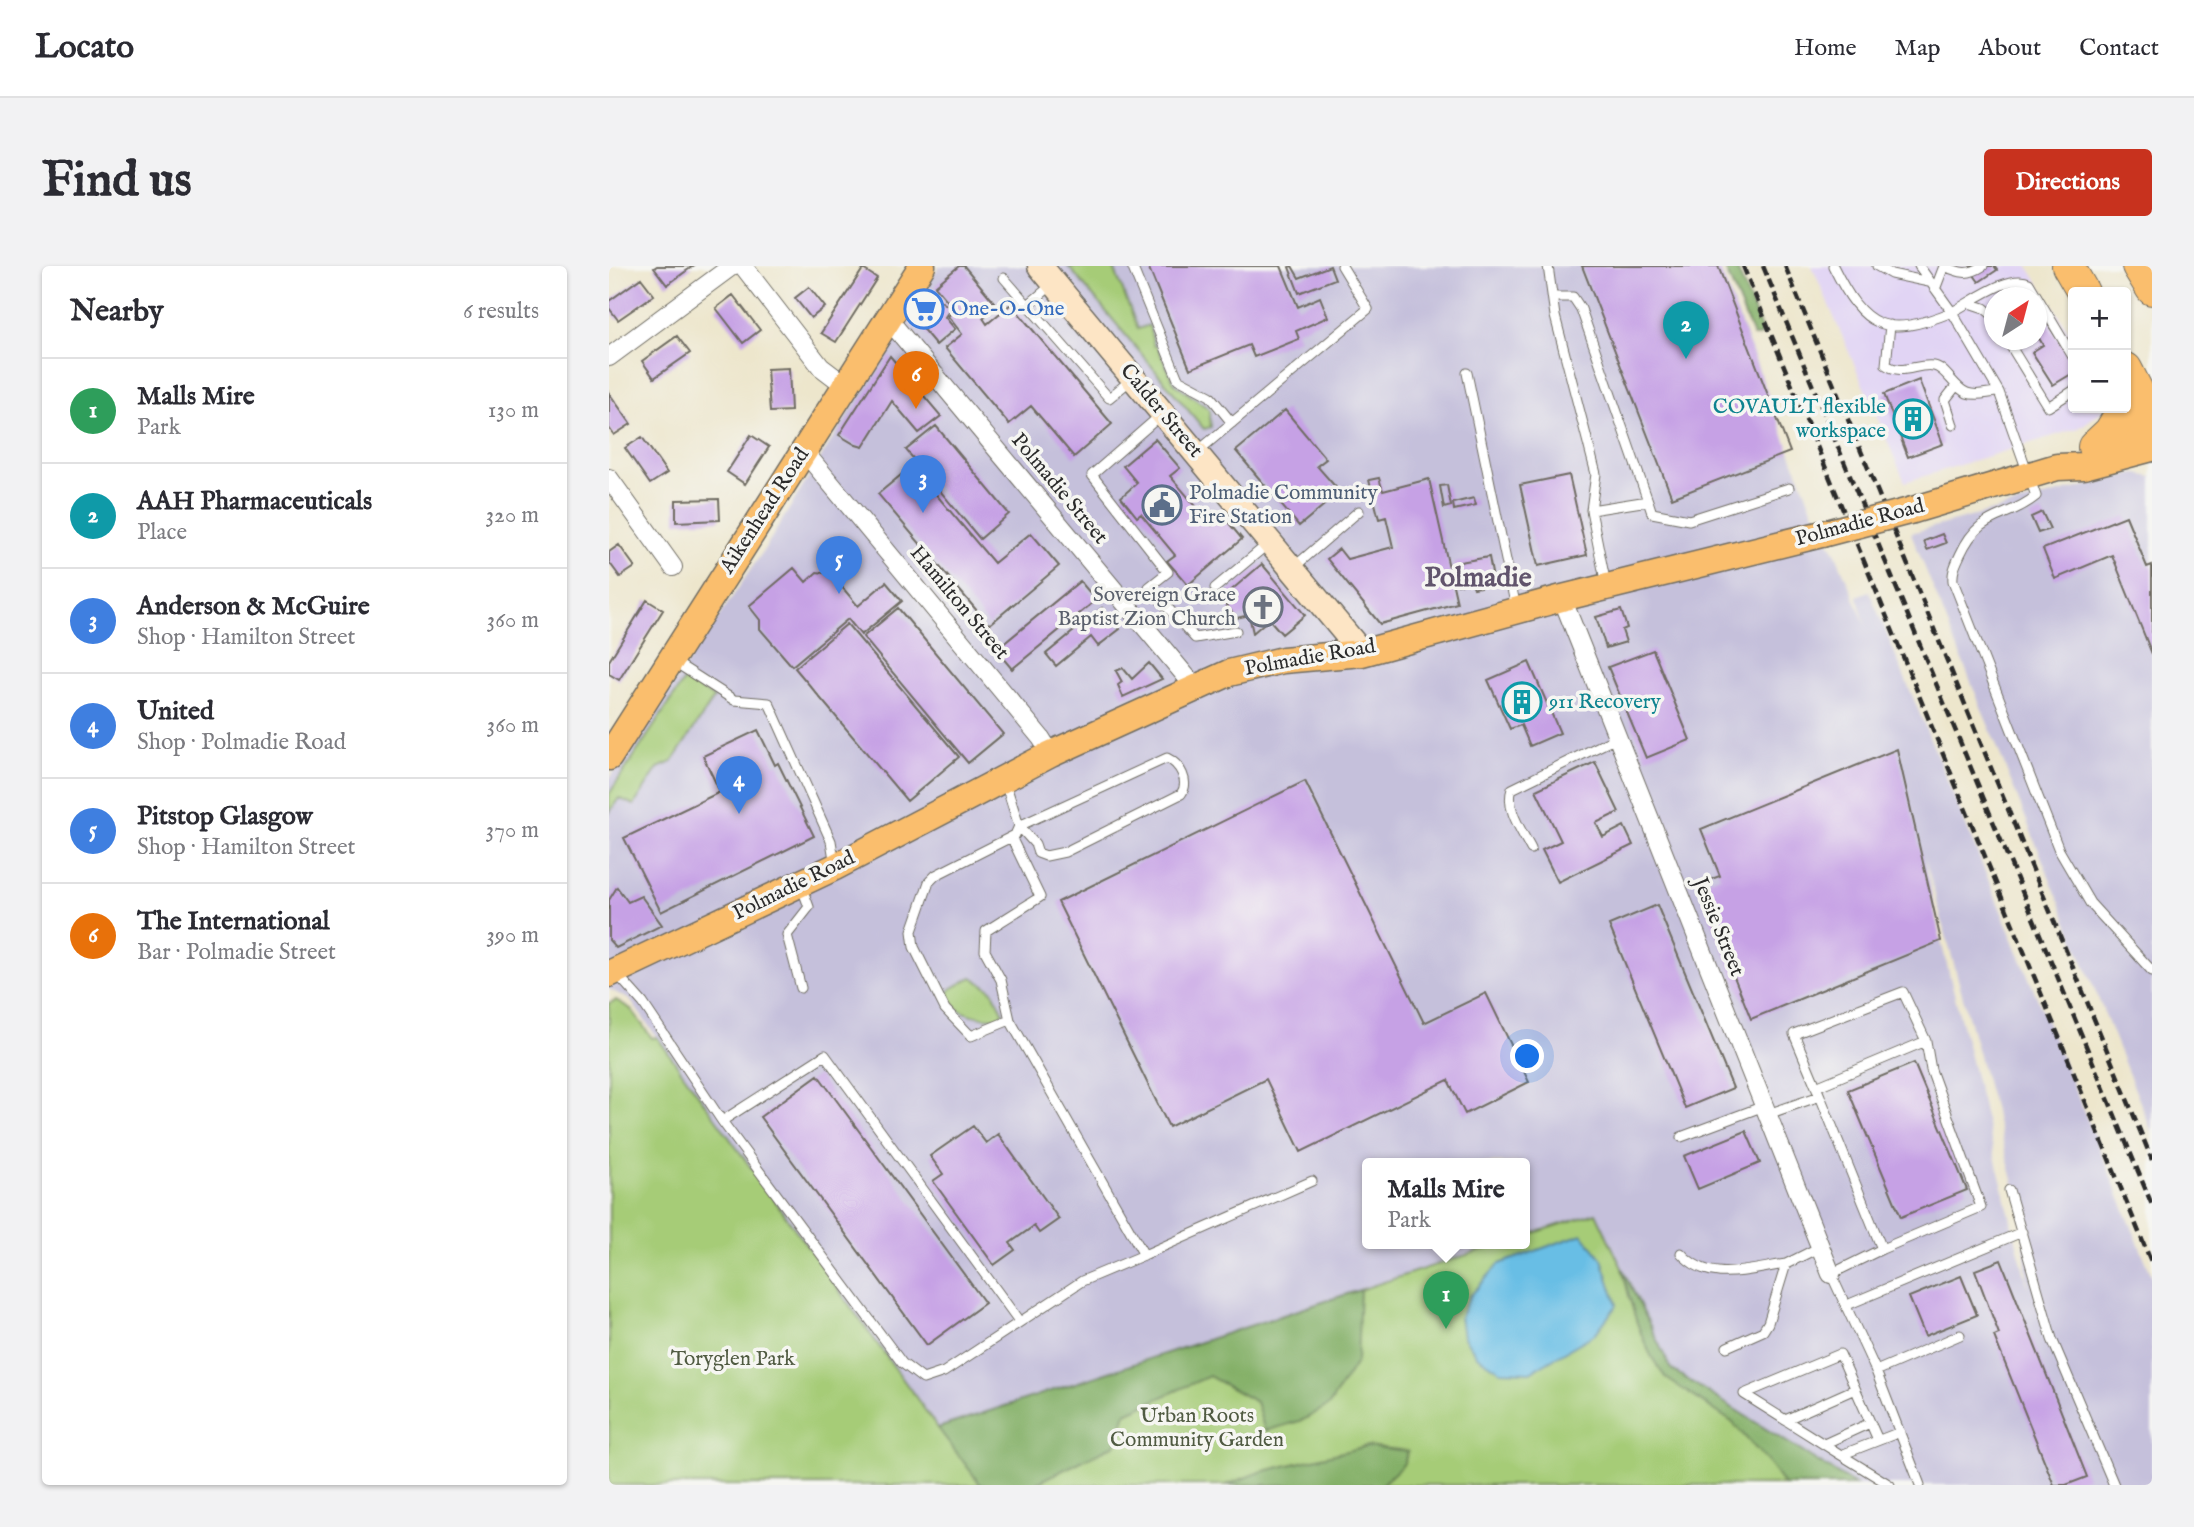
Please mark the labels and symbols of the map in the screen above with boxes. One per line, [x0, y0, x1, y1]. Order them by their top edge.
north arrow [1984, 287, 2047, 350]
supermarket icon: One-O-One [903, 288, 945, 330]
place label: One-O-One [951, 296, 1065, 323]
pin: 2 [1663, 301, 1709, 359]
pin: 6 [893, 351, 939, 409]
street label: Calder Street [1114, 358, 1208, 464]
place label: COVAULT flexible workspace [1713, 394, 1886, 445]
building icon: COVAULT flexible workspace [1892, 398, 1934, 440]
street label: Polmadie Street [1005, 428, 1113, 550]
street label: Aikenhead Road [714, 442, 816, 580]
pin: 3 [900, 455, 946, 513]
place label: Polmadie Community Fire Station [1189, 480, 1378, 531]
public building icon: Polmadie Community Fire Station [1141, 484, 1183, 526]
street label: Polmadie Road [1793, 493, 1928, 553]
pin: 5 [816, 536, 862, 594]
street label: Hamilton Street [903, 540, 1015, 666]
district label: Polmadie [1424, 561, 1532, 596]
place label: Sovereign Grace Baptist Zion Church [1058, 582, 1236, 633]
church icon: Sovereign Grace Baptist Zion Church [1242, 586, 1284, 628]
street label: Polmadie Road [1242, 633, 1378, 683]
building icon: 911 Recovery [1501, 681, 1543, 723]
place label: 911 Recovery [1548, 689, 1662, 716]
pin: 4 [716, 756, 762, 814]
street label: Polmadie Road [729, 844, 860, 927]
street label: Jessie Street [1685, 872, 1750, 980]
your location [1510, 1039, 1544, 1073]
pin: 1 [1423, 1271, 1469, 1329]
park label: Toryglen Park [671, 1346, 796, 1373]
park label: Urban Roots Community Garden [1110, 1403, 1284, 1454]

